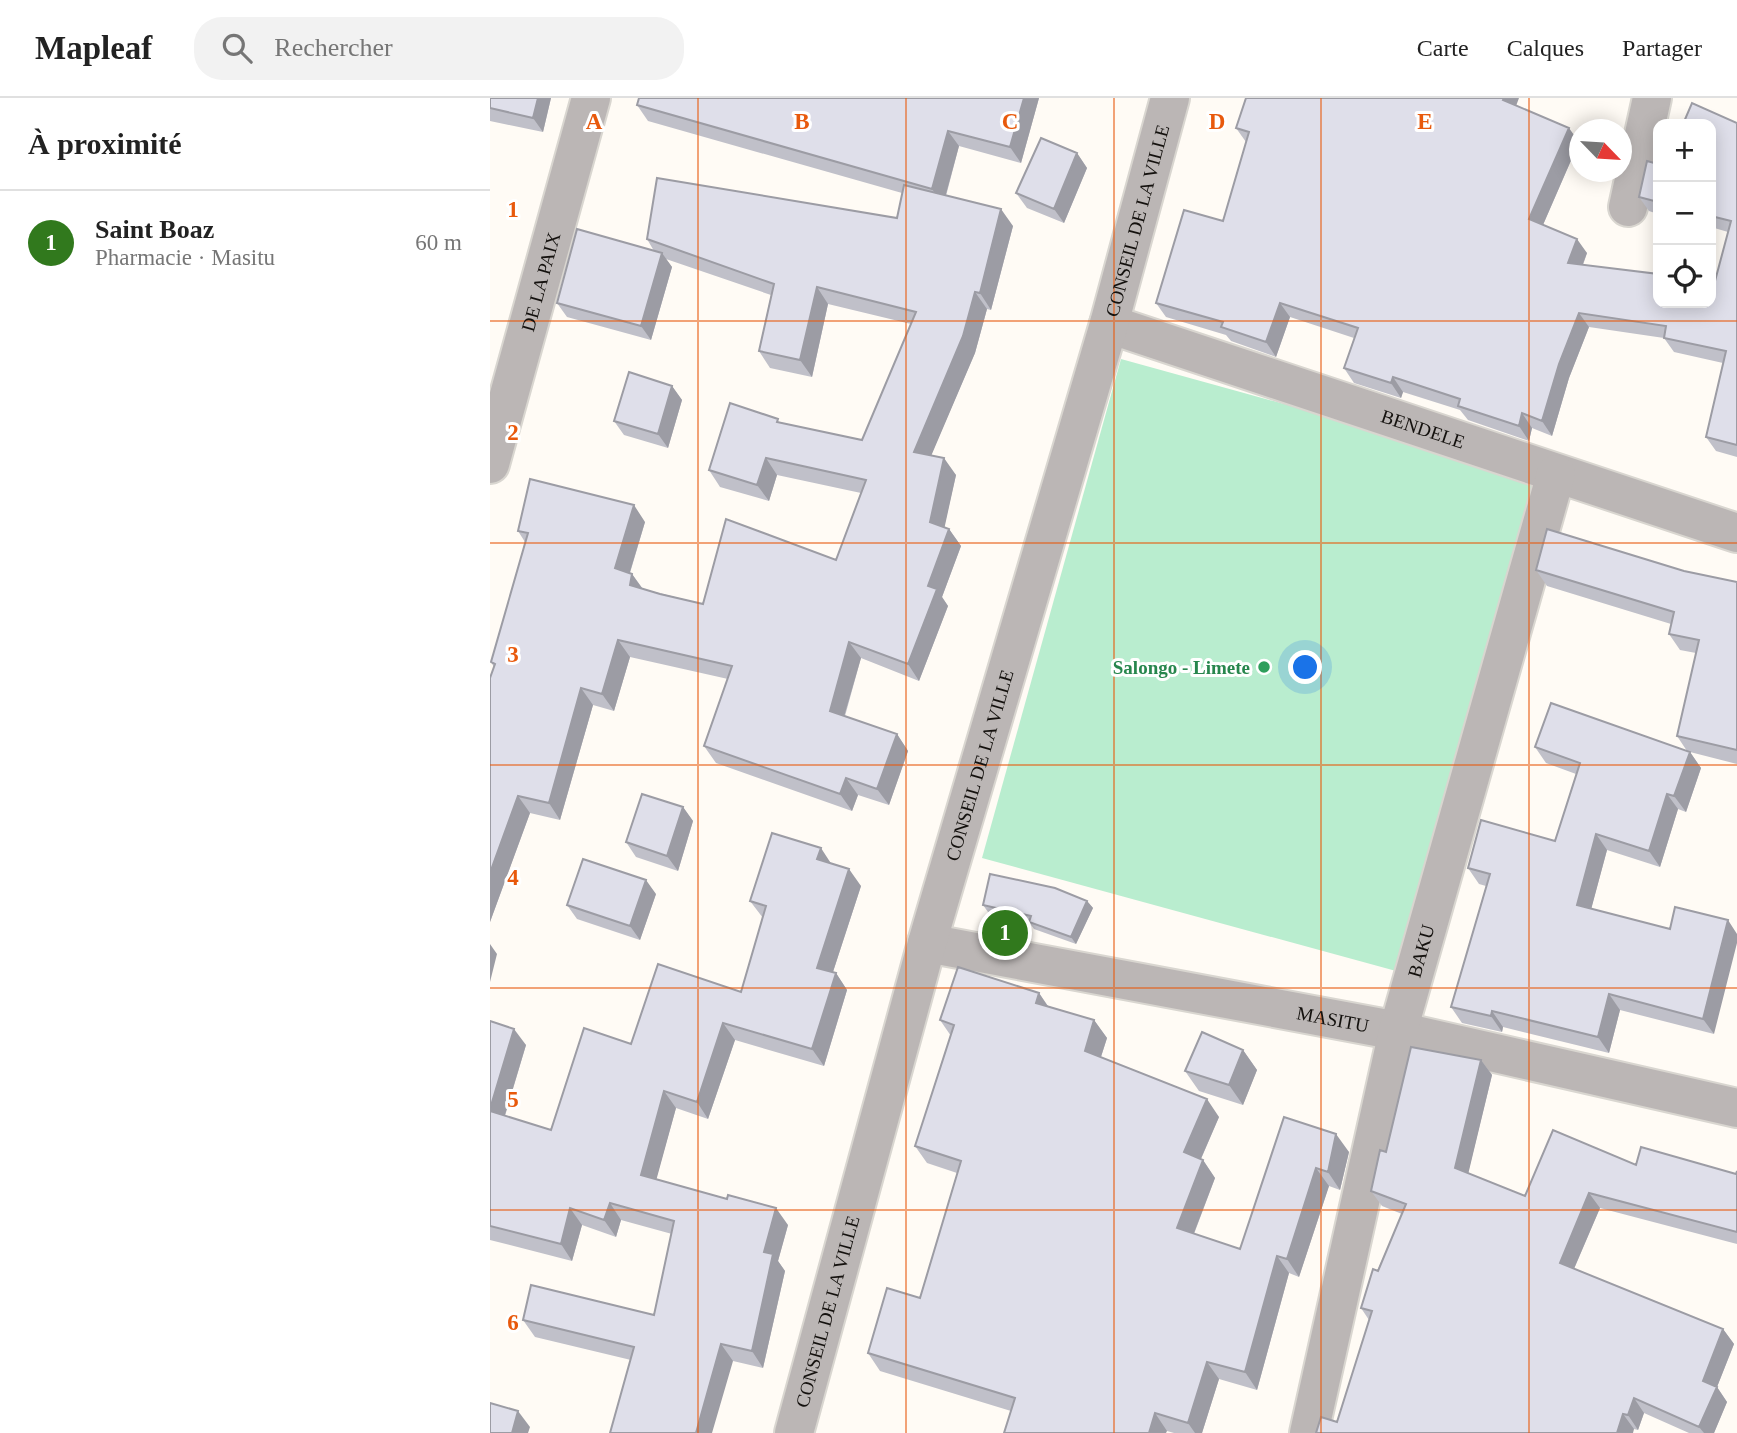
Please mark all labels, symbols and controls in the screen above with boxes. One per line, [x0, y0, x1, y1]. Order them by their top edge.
search box [194, 17, 684, 80]
icon: search [218, 29, 256, 67]
text: Mapleaf [35, 30, 152, 66]
text: Rechercher [274, 33, 393, 62]
text: Carte [1417, 35, 1469, 61]
text: Calques [1507, 35, 1584, 61]
text: Partager [1622, 35, 1702, 61]
text: A [586, 109, 603, 134]
text: B [794, 109, 810, 134]
text: C [1002, 109, 1018, 134]
text: D [1209, 109, 1225, 134]
text: E [1417, 109, 1433, 134]
north arrow [1569, 119, 1632, 182]
map controls [1653, 119, 1716, 308]
button: + [1653, 119, 1716, 182]
street label: CONSEIL DE LA VILLE [1101, 122, 1173, 319]
text: À proximité [28, 127, 182, 160]
button: − [1653, 182, 1716, 245]
text: 1 [507, 197, 519, 222]
text: Saint Boaz [95, 215, 214, 244]
text: 1 [45, 230, 57, 255]
text: 60 m [415, 230, 462, 255]
street label: DE LA PAIX [517, 230, 564, 334]
text: Pharmacie · Masitu [95, 245, 275, 270]
button: locate [1653, 245, 1716, 308]
street label: BENDELE [1379, 405, 1467, 453]
text: 2 [507, 420, 519, 445]
text: 3 [507, 642, 519, 667]
your location [1288, 650, 1322, 684]
place label: Salongo - Limete [1113, 657, 1250, 678]
marker: Salongo - Limete [1256, 659, 1272, 675]
street label: CONSEIL DE LA VILLE [942, 667, 1018, 863]
text: 4 [507, 865, 519, 890]
pin: 1 [982, 907, 1028, 959]
street label: BAKU [1404, 922, 1439, 980]
street label: MASITU [1295, 1002, 1371, 1036]
text: 5 [507, 1087, 519, 1112]
street label: CONSEIL DE LA VILLE [791, 1213, 864, 1410]
text: 6 [507, 1310, 519, 1335]

